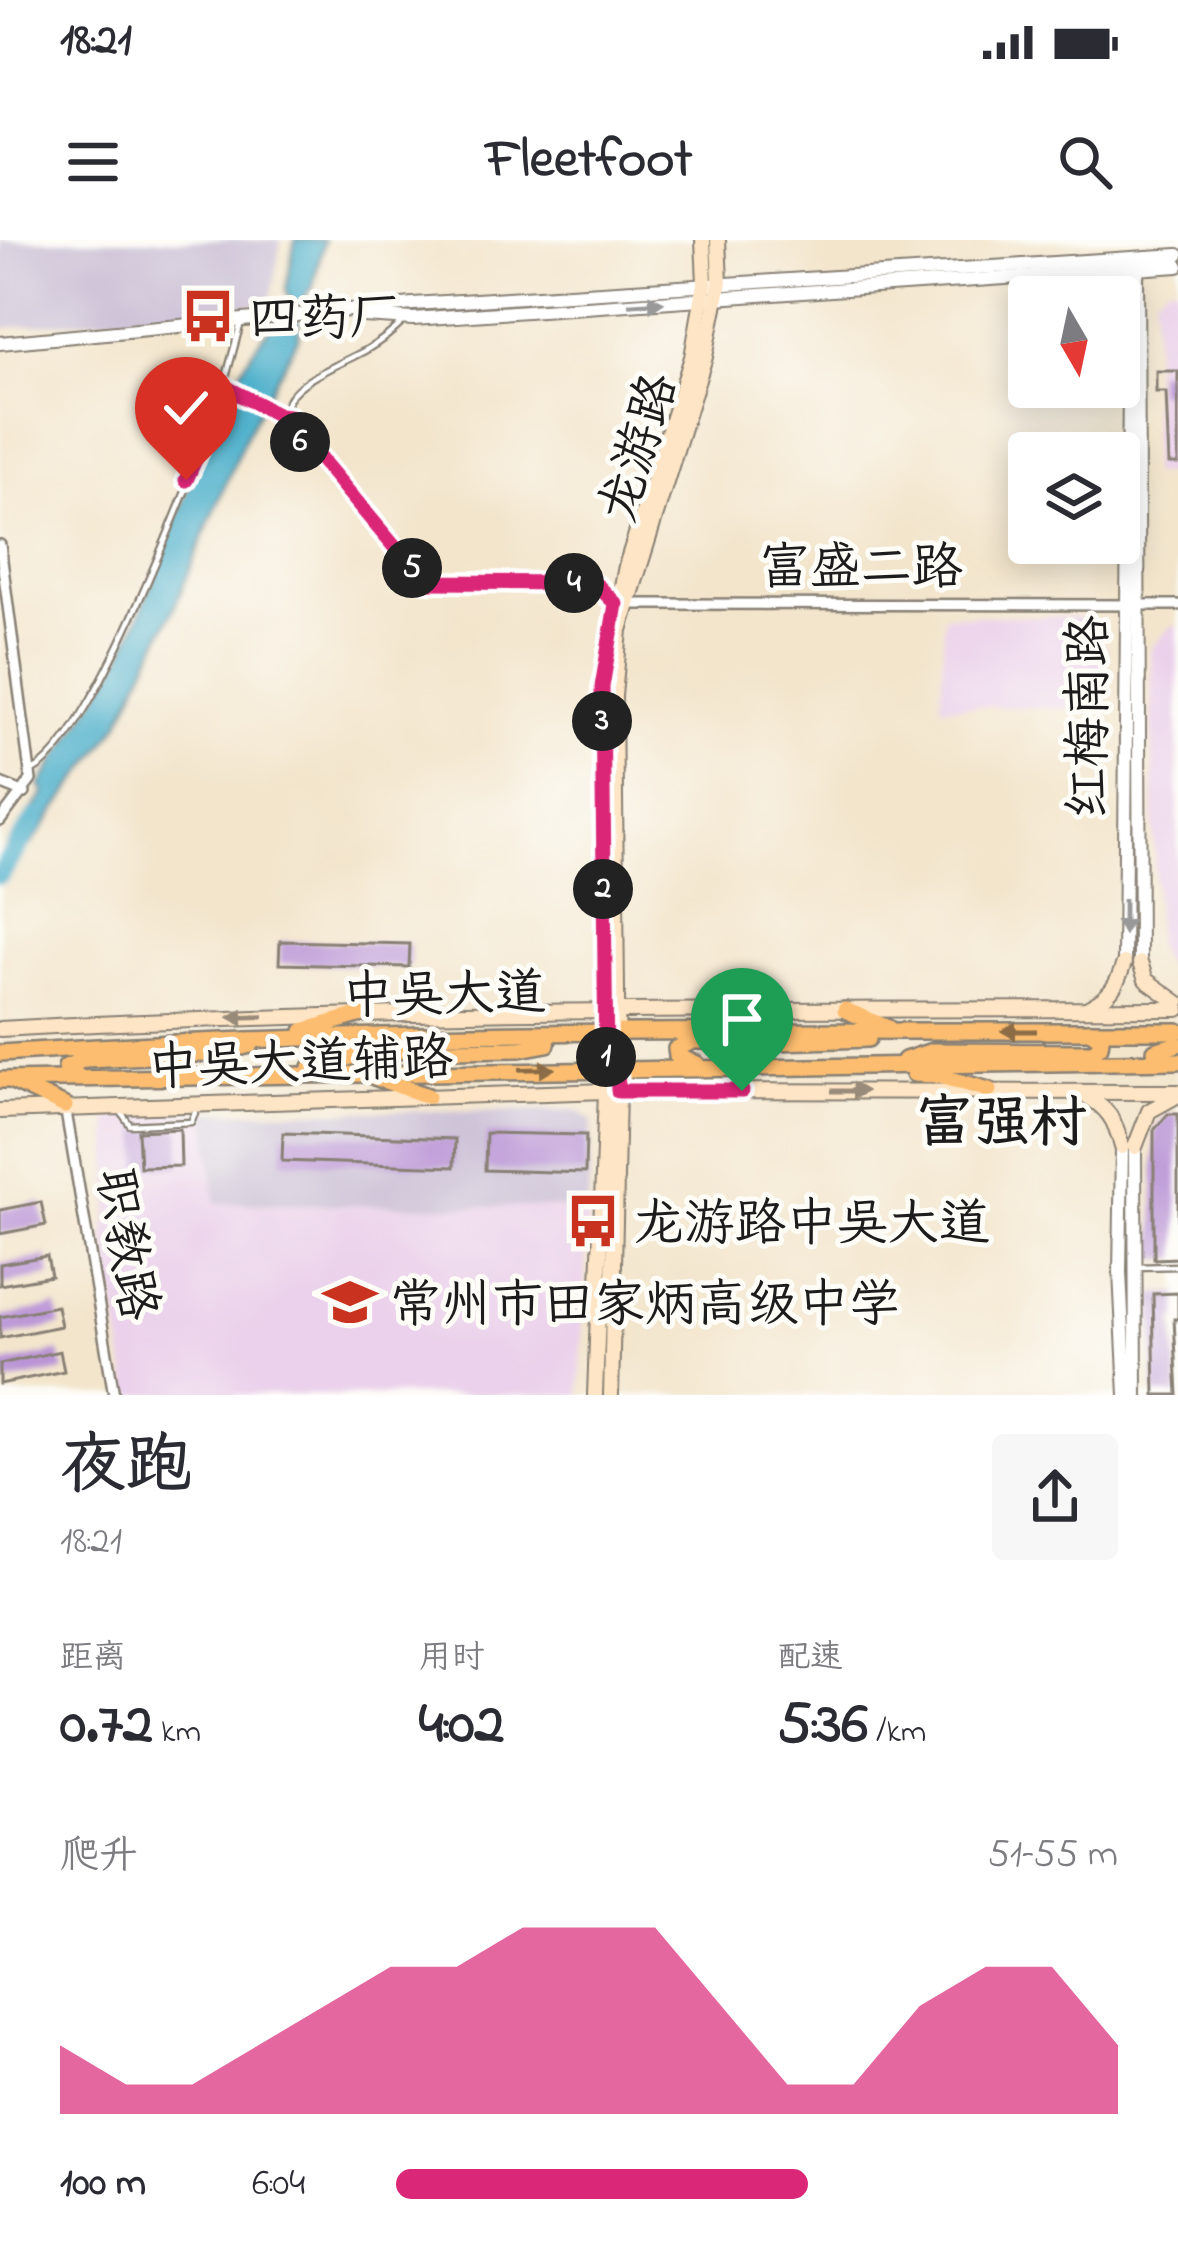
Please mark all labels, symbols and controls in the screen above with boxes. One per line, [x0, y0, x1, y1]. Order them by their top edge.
text: 18:21 [60, 9, 132, 75]
text: Fleetfoot [486, 123, 692, 201]
icon: menu [60, 129, 126, 195]
icon: search [1052, 129, 1118, 195]
north arrow [1008, 276, 1140, 408]
map controls [1008, 276, 1140, 564]
place label: 四药厂 [248, 284, 401, 359]
bus stop icon: 四药厂 [179, 287, 237, 345]
one-way arrow [628, 293, 665, 312]
pin [135, 357, 237, 480]
street label: 龙游路 [583, 364, 699, 533]
icon: check [153, 375, 219, 441]
pin: 6 [270, 412, 330, 472]
text: 6 [293, 418, 307, 466]
button: layers [1008, 432, 1140, 564]
street label: 富盛二路 [759, 533, 963, 608]
pin: 5 [382, 538, 442, 598]
text: 5 [403, 544, 421, 592]
pin: 4 [544, 553, 604, 613]
text: 4 [567, 559, 581, 607]
street label: 红梅南路 [1054, 615, 1129, 819]
pin: 3 [572, 691, 632, 751]
text: 3 [595, 697, 609, 745]
pin: 2 [573, 859, 633, 919]
text: 2 [595, 865, 611, 913]
one-way arrow [1114, 899, 1134, 937]
street label: 中吴大道 [341, 958, 547, 1037]
pin [691, 968, 793, 1091]
icon: arrive [709, 986, 775, 1052]
one-way arrow [226, 1007, 264, 1026]
one-way arrow [999, 1021, 1037, 1041]
street label: 中吴大道辅路 [146, 1023, 454, 1108]
pin: 1 [576, 1027, 636, 1087]
text: 1 [601, 1033, 611, 1081]
one-way arrow [519, 1060, 557, 1079]
one-way arrow [831, 1081, 869, 1101]
district label: 富强村 [916, 1085, 1087, 1168]
street label: 职教路 [73, 1163, 174, 1327]
place label: 龙游路中吴大道 [633, 1189, 990, 1264]
bus stop icon: 龙游路中吴大道 [564, 1192, 622, 1250]
place label: 常州市田家炳高级中学 [390, 1270, 900, 1345]
school or university icon: 常州市田家炳高级中学 [321, 1273, 379, 1331]
text: 夜跑 [60, 1421, 192, 1517]
button: share [992, 1434, 1118, 1560]
text: 18:21 [60, 1514, 122, 1571]
text: 距离 [60, 1635, 126, 1683]
text: 用时 [419, 1635, 485, 1683]
text: 配速 [777, 1635, 843, 1683]
text: 0.72 [60, 1683, 153, 1770]
text: 4:02 [419, 1683, 504, 1770]
text: 5:36 [777, 1683, 868, 1770]
text: km [153, 1709, 201, 1757]
text: /km [868, 1709, 926, 1757]
text: 51–55 m [987, 1827, 1118, 1884]
text: 爬升 [60, 1829, 138, 1886]
text: 100 m [60, 2156, 146, 2213]
text: 6:04 [252, 2156, 305, 2213]

